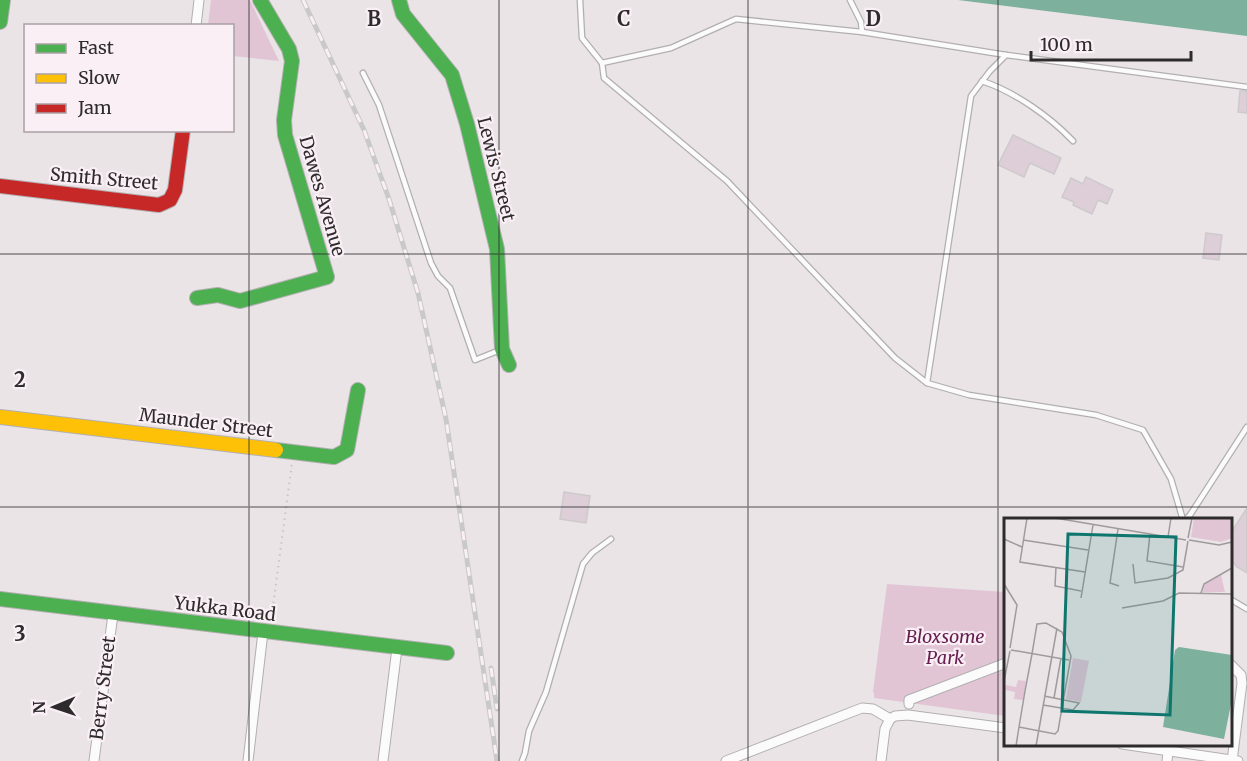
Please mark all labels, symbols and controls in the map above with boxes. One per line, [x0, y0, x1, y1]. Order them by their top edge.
text: B [367, 6, 381, 31]
text: C [617, 6, 631, 31]
text: D [865, 6, 881, 31]
legend [24, 24, 234, 132]
scale bar [1031, 24, 1192, 62]
text: 100 m [1040, 33, 1093, 56]
text: Fast [78, 36, 114, 59]
text: Slow [78, 66, 121, 89]
text: Jam [77, 96, 112, 119]
street label: Lewis Street [472, 114, 521, 223]
street label: Dawes Avenue [294, 133, 351, 259]
street label: Smith Street [49, 162, 159, 195]
text: 2 [14, 367, 26, 392]
street label: Maunder Street [138, 403, 274, 442]
inset map [1004, 518, 1232, 746]
street label: Yukka Road [172, 591, 277, 626]
text: 3 [14, 621, 26, 646]
park label: Bloxsome Park [905, 625, 985, 669]
street label: Berry Street [85, 635, 120, 741]
north arrow [24, 677, 84, 737]
text: N [29, 700, 49, 714]

